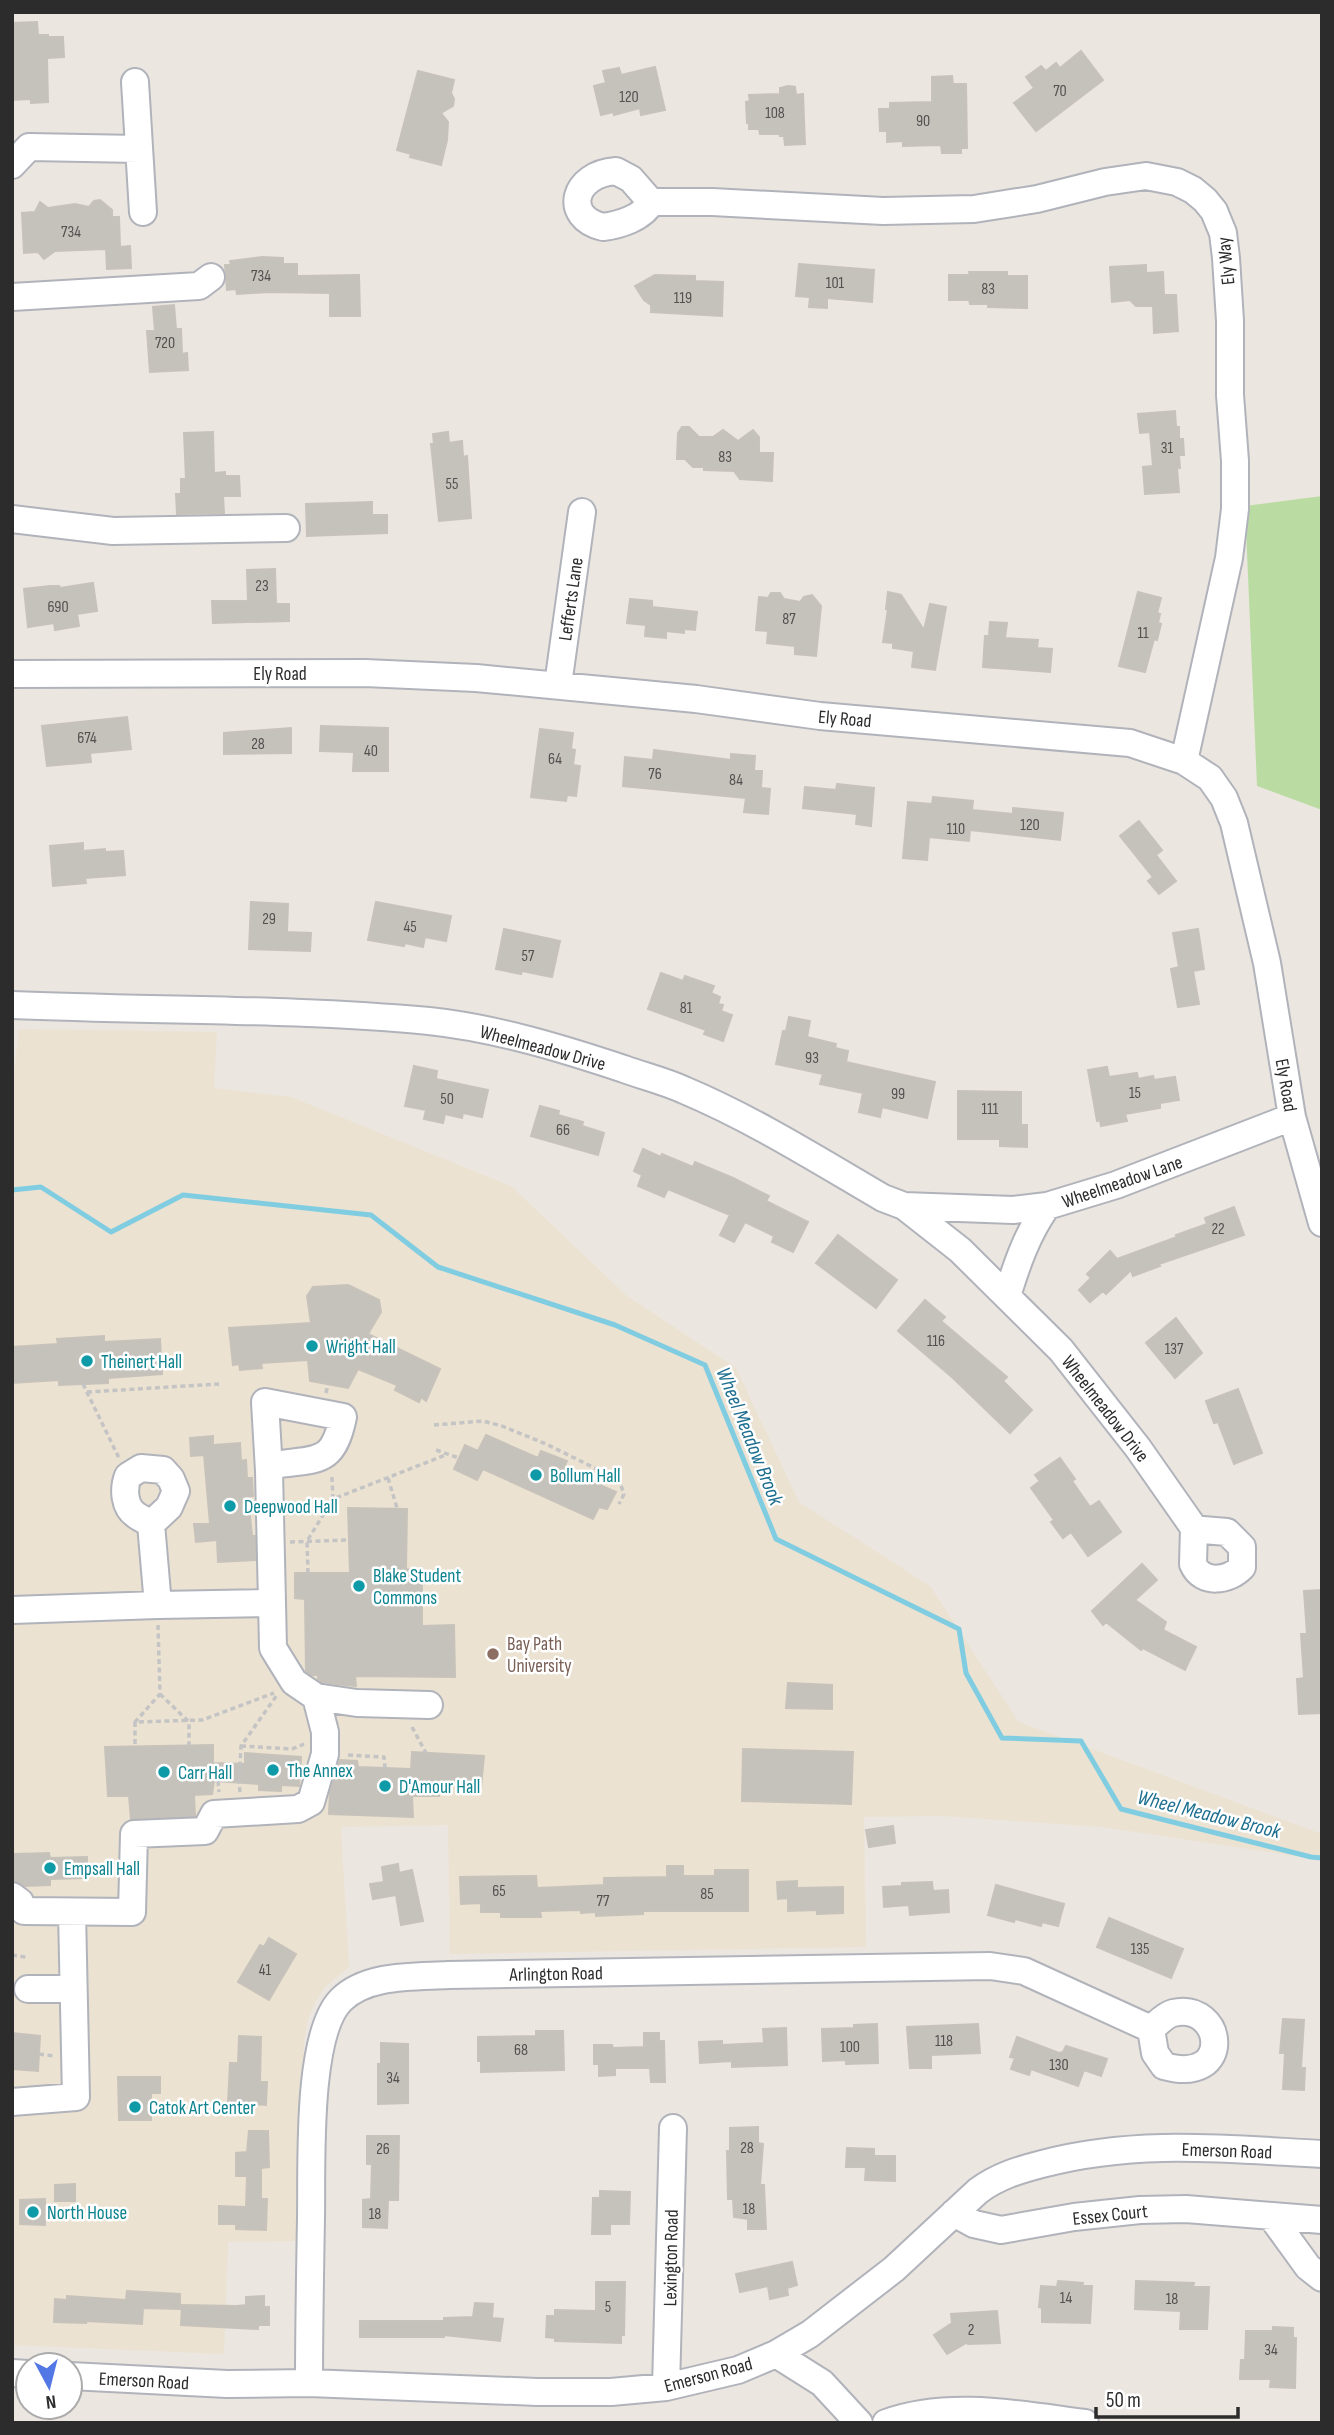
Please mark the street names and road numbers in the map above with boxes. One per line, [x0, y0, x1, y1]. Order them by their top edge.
street label: Ely Way [1212, 235, 1240, 286]
street label: Lefferts Lane [554, 556, 589, 642]
street label: Ely Road [253, 663, 307, 686]
street label: Ely Road [817, 706, 872, 733]
street label: Wheelmeadow Drive [477, 1021, 608, 1076]
street label: Ely Road [1270, 1057, 1301, 1114]
street label: Wheelmeadow Lane [1059, 1151, 1186, 1214]
street label: Wheelmeadow Drive [1056, 1351, 1154, 1467]
street label: Arlington Road [508, 1962, 603, 1987]
street label: Emerson Road [1181, 2138, 1273, 2165]
street label: Essex Court [1072, 2200, 1149, 2231]
street label: Lexington Road [659, 2209, 684, 2307]
street label: Emerson Road [662, 2353, 755, 2398]
street label: Emerson Road [98, 2368, 190, 2395]

